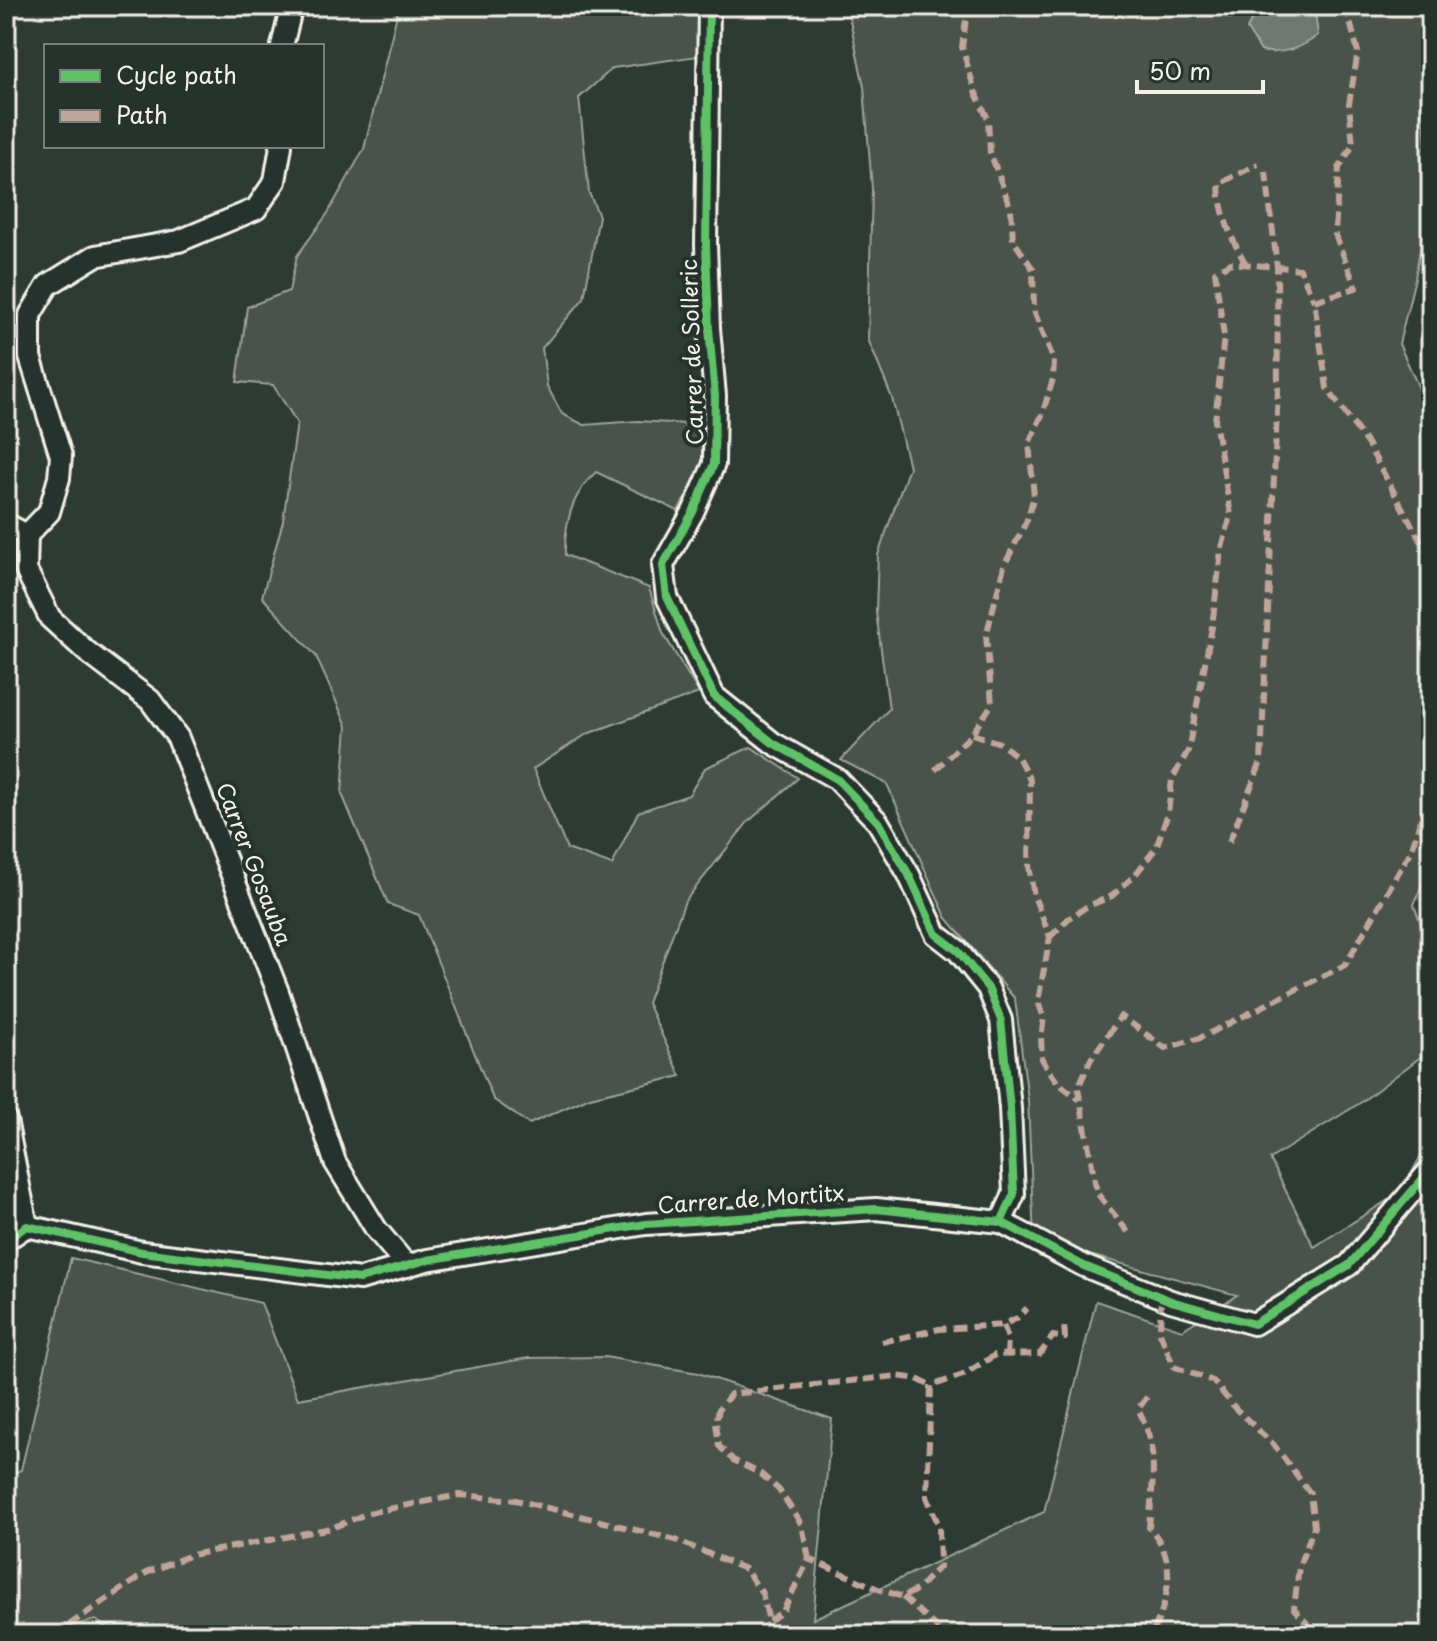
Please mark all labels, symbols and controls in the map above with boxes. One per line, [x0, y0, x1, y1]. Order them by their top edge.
legend [44, 44, 324, 148]
scale bar [1137, 44, 1263, 94]
text: 50 m [1149, 52, 1211, 88]
text: Cycle path [116, 56, 237, 92]
text: Path [116, 96, 168, 132]
street label: Carrer de Solleric [671, 259, 710, 446]
street label: Carrer Gosauba [209, 777, 302, 950]
street label: Carrer de Mortitx [656, 1175, 845, 1220]

